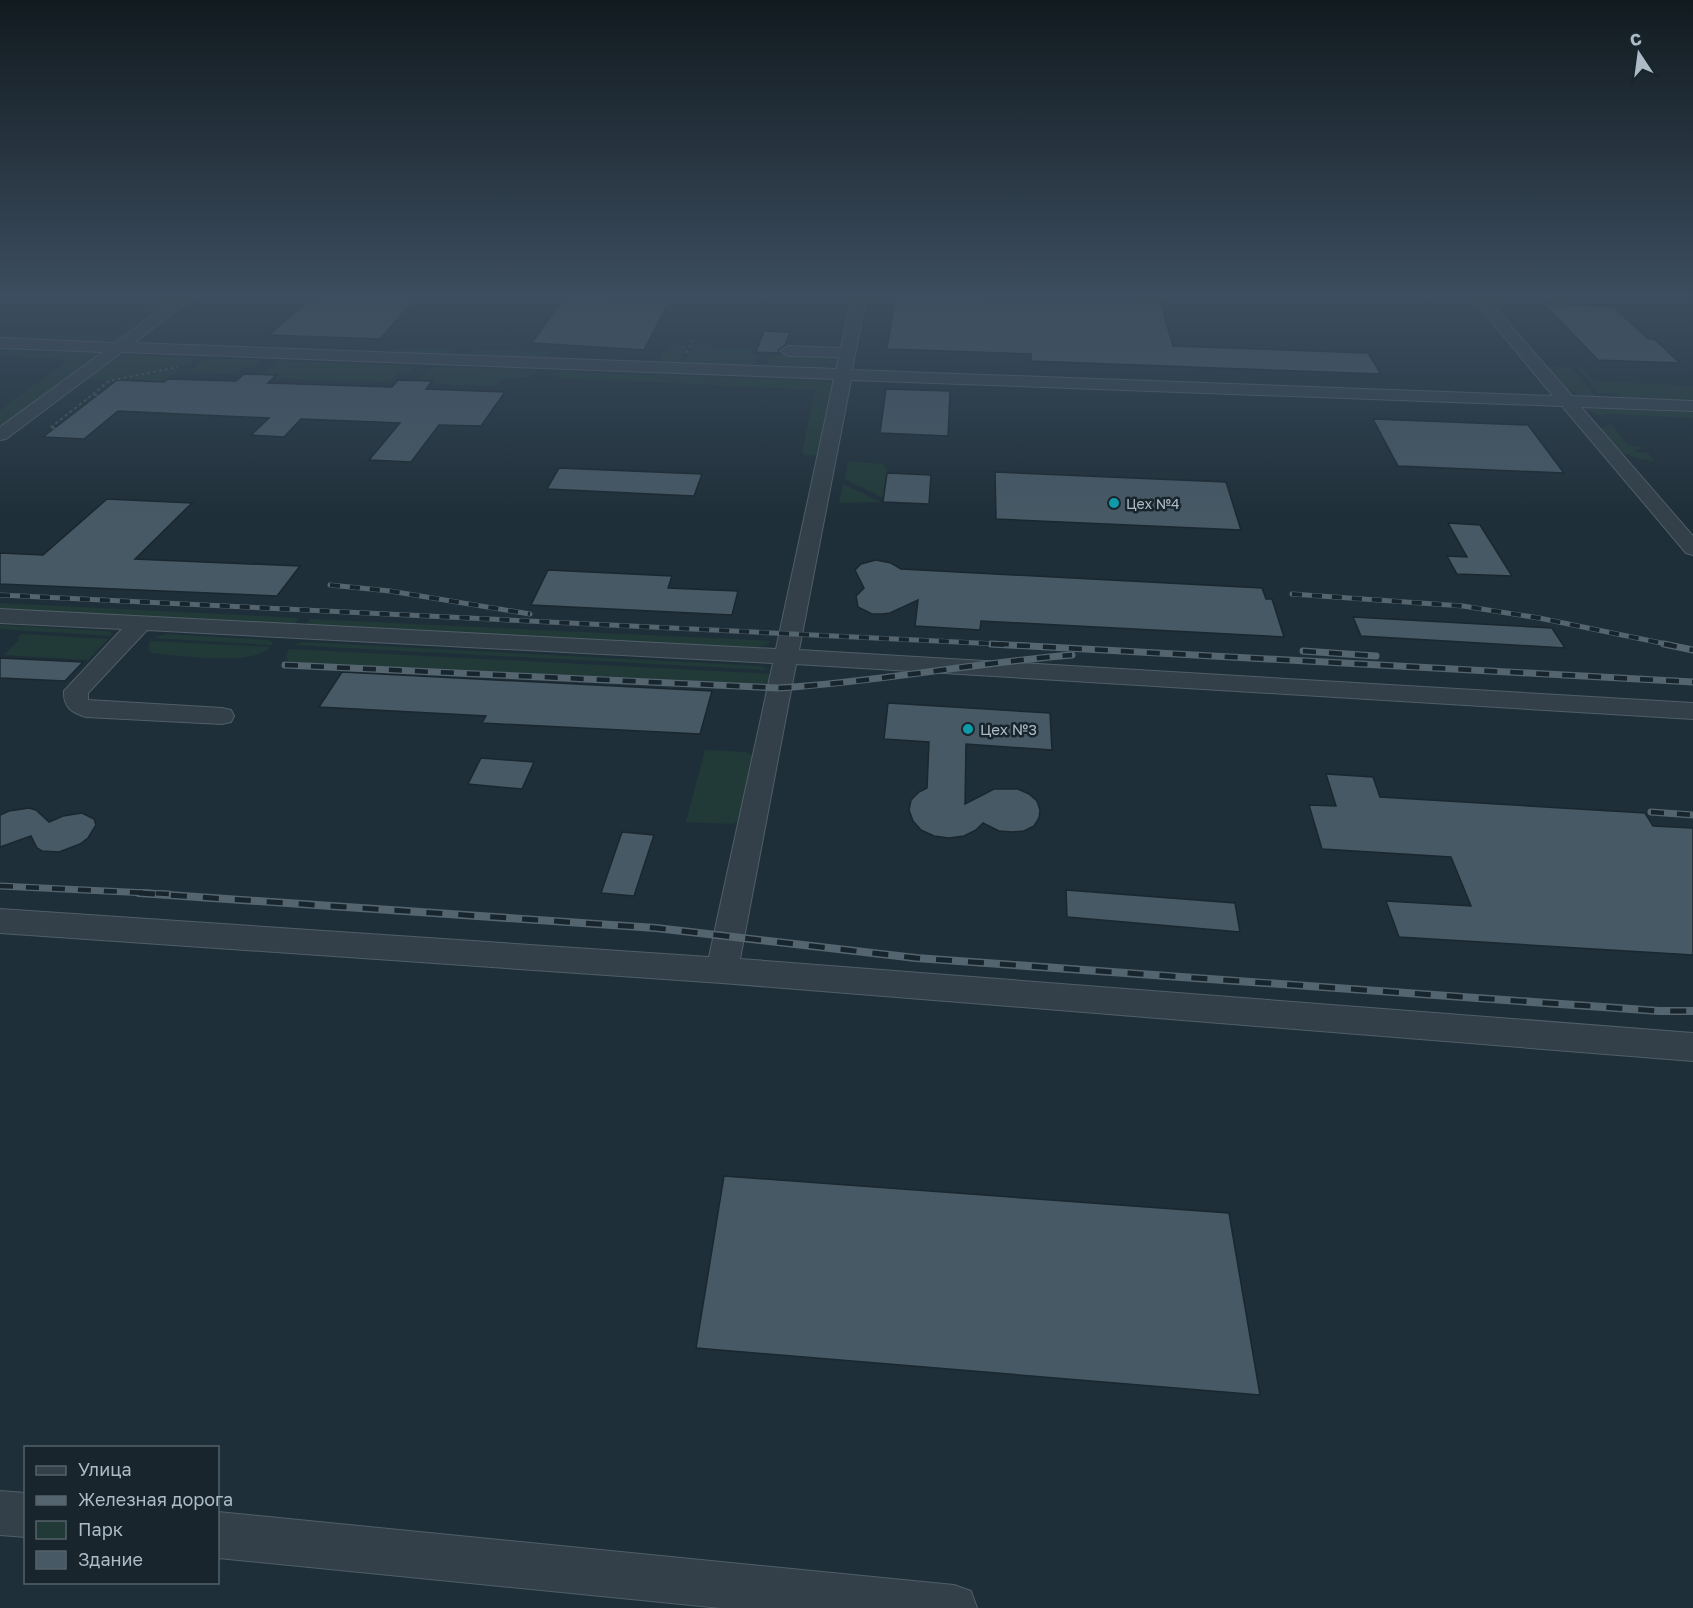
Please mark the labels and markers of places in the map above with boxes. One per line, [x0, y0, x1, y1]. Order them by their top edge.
place label: Цех №4 [1126, 495, 1179, 512]
marker: Цех №4 [1107, 496, 1121, 510]
place label: Цех №3 [980, 720, 1037, 738]
marker: Цех №3 [961, 722, 975, 736]

